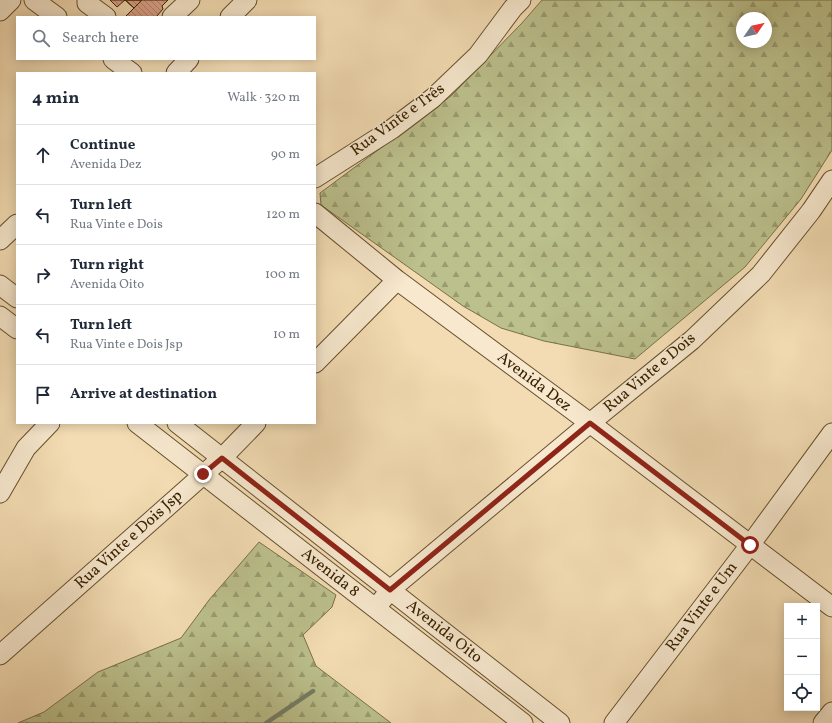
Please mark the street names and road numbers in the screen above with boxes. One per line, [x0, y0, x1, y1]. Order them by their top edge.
street label: Rua Vinte e Três [346, 78, 450, 162]
street label: Rua Vinte e Dois [599, 328, 701, 418]
street label: Avenida Dez [492, 347, 576, 417]
street label: Rua Vinte e Dois Jsp [70, 485, 188, 595]
street label: Avenida 8 [296, 543, 364, 603]
street label: Rua Vinte e Um [661, 558, 743, 656]
street label: Avenida Oito [401, 595, 487, 669]

